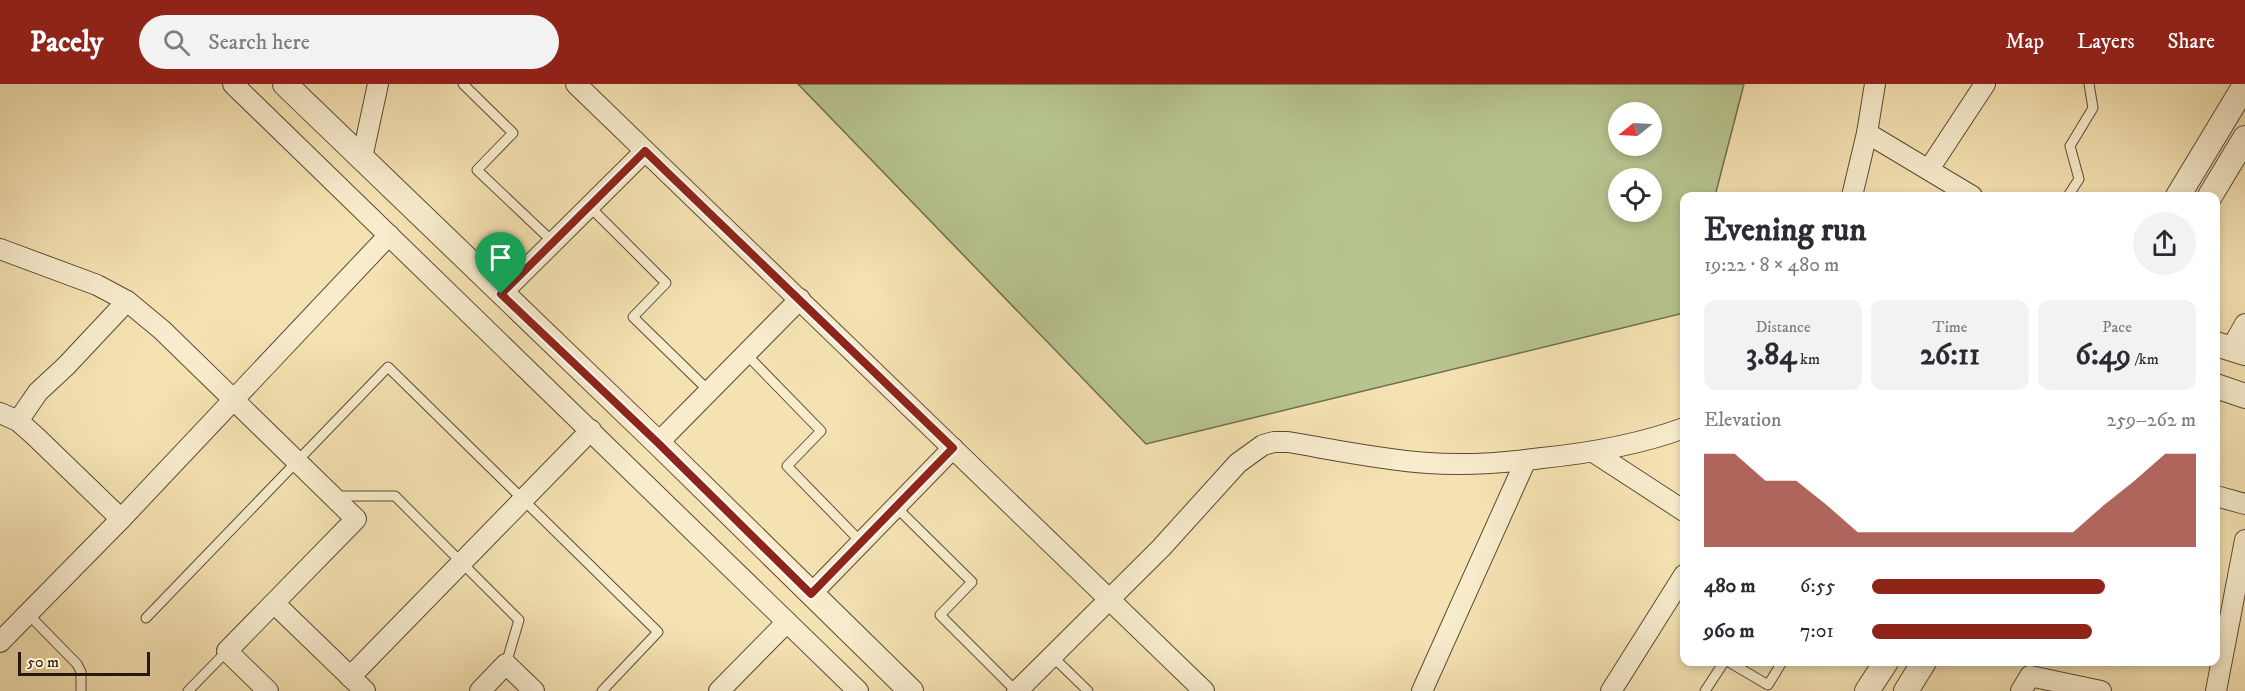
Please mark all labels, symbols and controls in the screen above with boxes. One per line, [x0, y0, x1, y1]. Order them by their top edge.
search box [139, 15, 559, 69]
text: Pacely [30, 25, 103, 60]
icon: search [160, 26, 193, 59]
text: Search here [208, 29, 310, 56]
text: Map [2005, 29, 2044, 55]
text: Layers [2077, 29, 2135, 55]
text: Share [2168, 29, 2215, 55]
north arrow [1608, 102, 1662, 156]
map controls [1608, 102, 1662, 222]
button: locate [1608, 168, 1662, 222]
text: Evening run [1704, 210, 1866, 251]
button: share [2133, 212, 2196, 275]
pin [475, 232, 526, 294]
icon: arrive [484, 241, 517, 274]
text: 19:22 · 8 × 480 m [1704, 253, 1839, 278]
text: Distance [1755, 317, 1811, 337]
text: Time [1933, 317, 1967, 337]
text: Pace [2102, 317, 2132, 337]
text: 3.84 [1746, 337, 1797, 374]
text: 26:11 [1920, 337, 1980, 374]
text: 6:49 [2075, 337, 2131, 374]
text: km [1797, 349, 1820, 369]
text: /km [2131, 349, 2159, 369]
text: Elevation [1704, 408, 1781, 433]
text: 259–262 m [2106, 408, 2196, 433]
text: 480 m [1704, 574, 1756, 599]
text: 6:55 [1800, 574, 1836, 599]
text: 960 m [1704, 619, 1754, 644]
text: 7:01 [1800, 619, 1834, 644]
scale bar [18, 649, 150, 676]
text: 50 m [27, 652, 59, 672]

